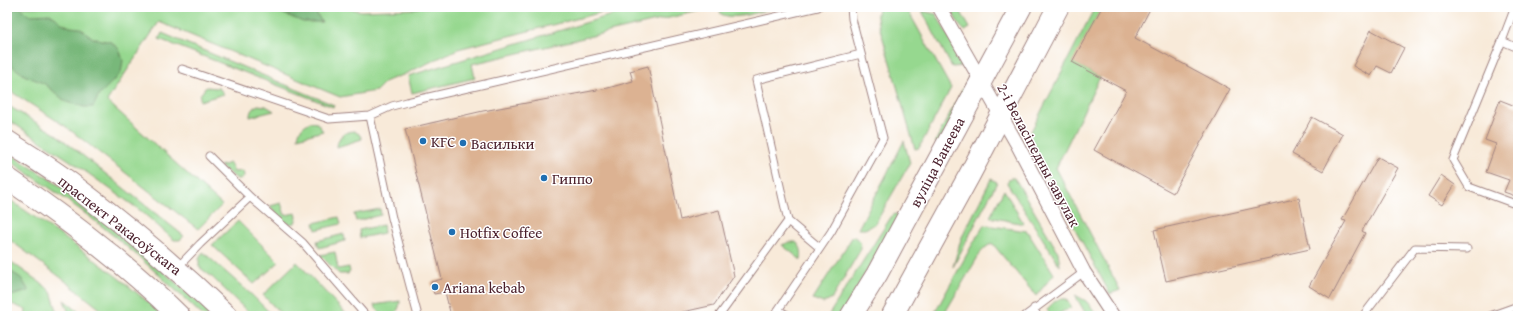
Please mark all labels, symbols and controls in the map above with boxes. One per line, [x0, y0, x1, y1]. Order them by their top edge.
street label: 2-і Веласіпедны завулак [992, 80, 1086, 231]
street label: вуліца Ванеева [904, 112, 970, 211]
place label: KFC [431, 131, 455, 152]
place label: Васильки [471, 133, 534, 154]
marker: KFC [418, 136, 428, 146]
marker: Васильки [458, 138, 468, 148]
place label: Гиппо [552, 168, 593, 189]
street label: праспект Ракасоўскага [54, 170, 187, 280]
marker: Гиппо [539, 173, 549, 183]
place label: Hotfix Coffee [460, 222, 542, 243]
marker: Hotfix Coffee [447, 227, 457, 237]
place label: Ariana kebab [443, 277, 526, 298]
marker: Ariana kebab [430, 282, 440, 292]

